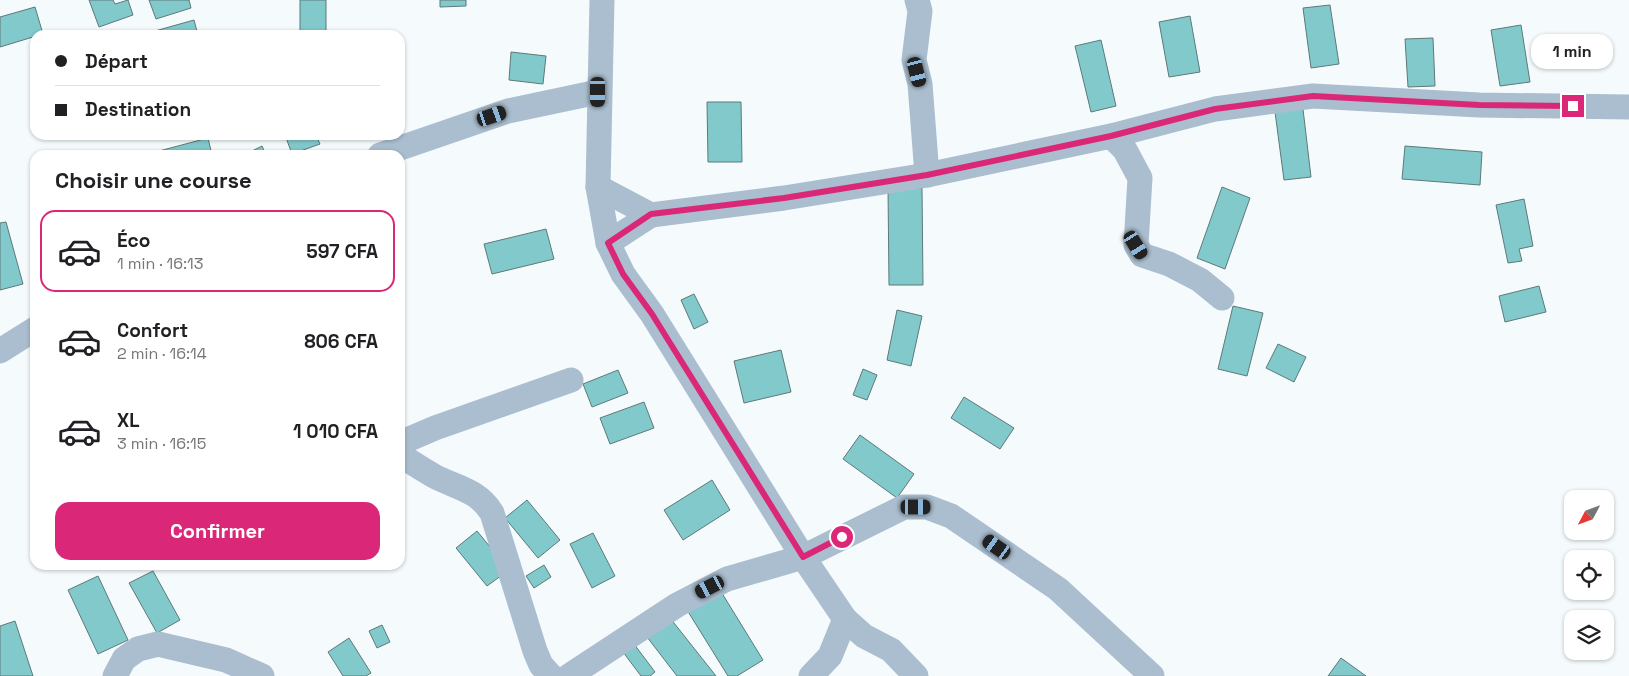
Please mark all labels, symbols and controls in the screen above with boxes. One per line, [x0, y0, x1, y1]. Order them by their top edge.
callout: 1 min [1532, 34, 1614, 68]
text: 1 min [1552, 41, 1592, 62]
text: Départ [85, 49, 148, 74]
car [906, 56, 927, 88]
car [590, 77, 605, 107]
route end [1562, 95, 1584, 117]
text: Destination [85, 97, 191, 122]
car [475, 104, 508, 128]
text: Choisir une course [55, 166, 252, 194]
text: Éco [117, 228, 150, 253]
car [1121, 228, 1150, 262]
icon: car [57, 229, 102, 274]
text: 597 CFA [306, 239, 378, 264]
text: 1 min · 16:13 [117, 253, 203, 274]
text: Confort [117, 318, 188, 343]
icon: car [57, 319, 102, 364]
text: 806 CFA [304, 329, 378, 354]
text: 2 min · 16:14 [117, 343, 207, 364]
text: XL [117, 408, 140, 433]
icon: car [57, 409, 102, 454]
text: 1 010 CFA [293, 419, 378, 444]
text: 3 min · 16:15 [117, 433, 206, 454]
north arrow [1564, 490, 1614, 540]
map controls [1564, 490, 1614, 660]
car [901, 500, 931, 515]
button: Confirmer [55, 502, 380, 560]
route start [831, 526, 853, 548]
car [980, 532, 1013, 562]
button: locate [1564, 550, 1614, 600]
car [693, 574, 726, 600]
button: layers [1564, 610, 1614, 660]

